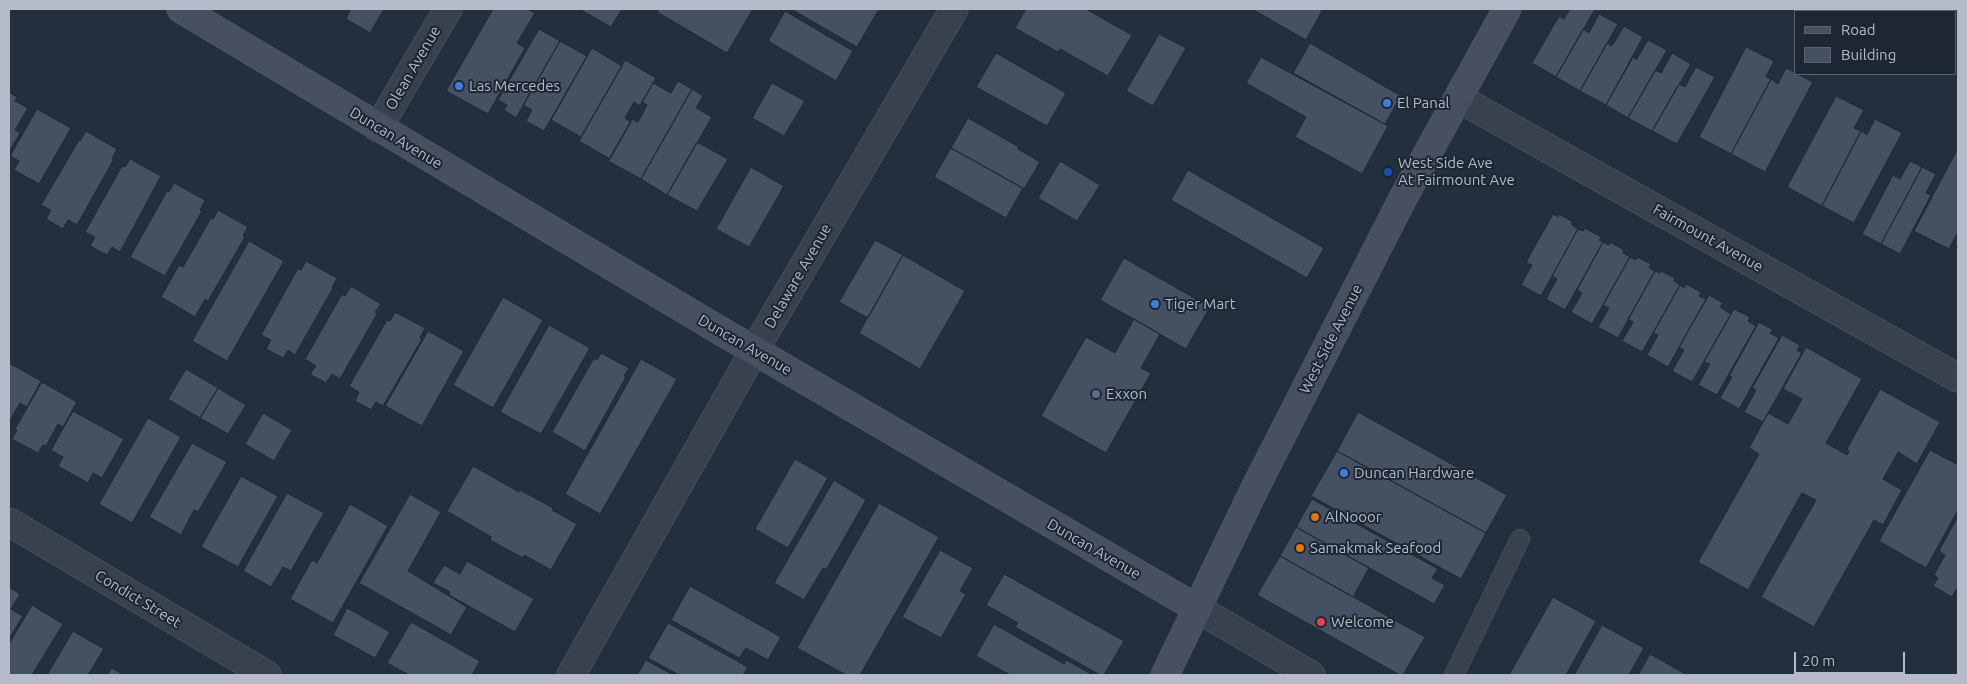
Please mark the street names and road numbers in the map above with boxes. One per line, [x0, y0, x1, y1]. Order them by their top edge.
street label: Olean Avenue [382, 23, 444, 113]
street label: Duncan Avenue [346, 103, 446, 173]
street label: Fairmount Avenue [1650, 200, 1766, 276]
street label: Delaware Avenue [761, 220, 835, 332]
street label: West Side Avenue [1296, 281, 1366, 397]
street label: Duncan Avenue [695, 311, 795, 379]
street label: Duncan Avenue [1044, 515, 1144, 583]
street label: Condict Street [92, 566, 184, 632]

